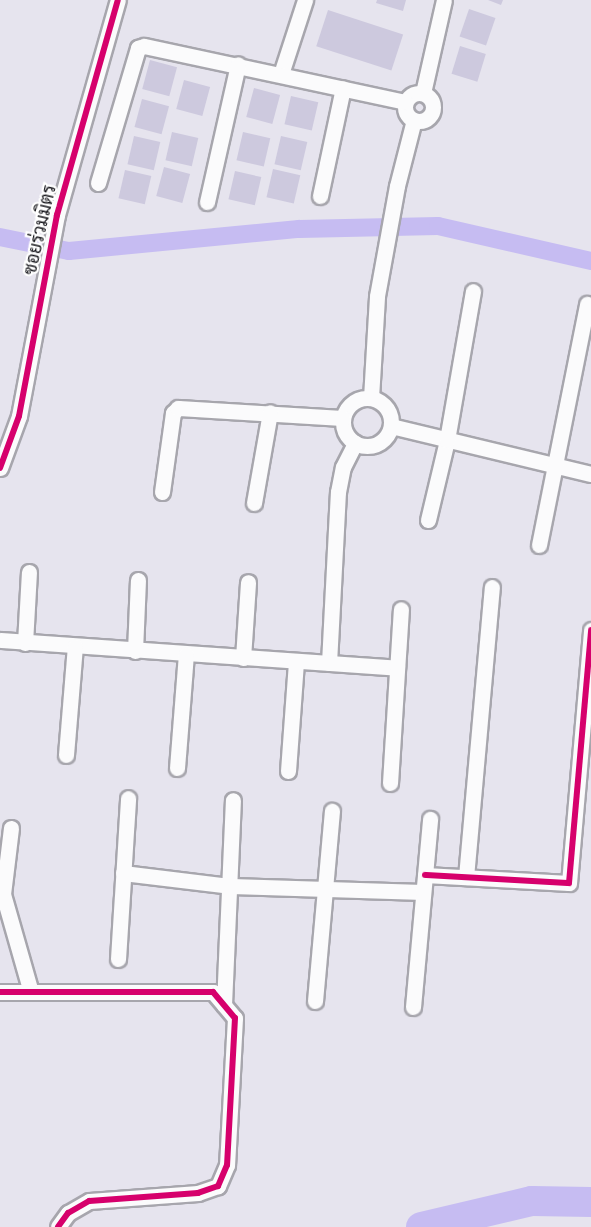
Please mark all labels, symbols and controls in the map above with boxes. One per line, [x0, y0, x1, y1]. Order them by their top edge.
street label: ซอยร่วมมิตร [19, 183, 61, 277]

